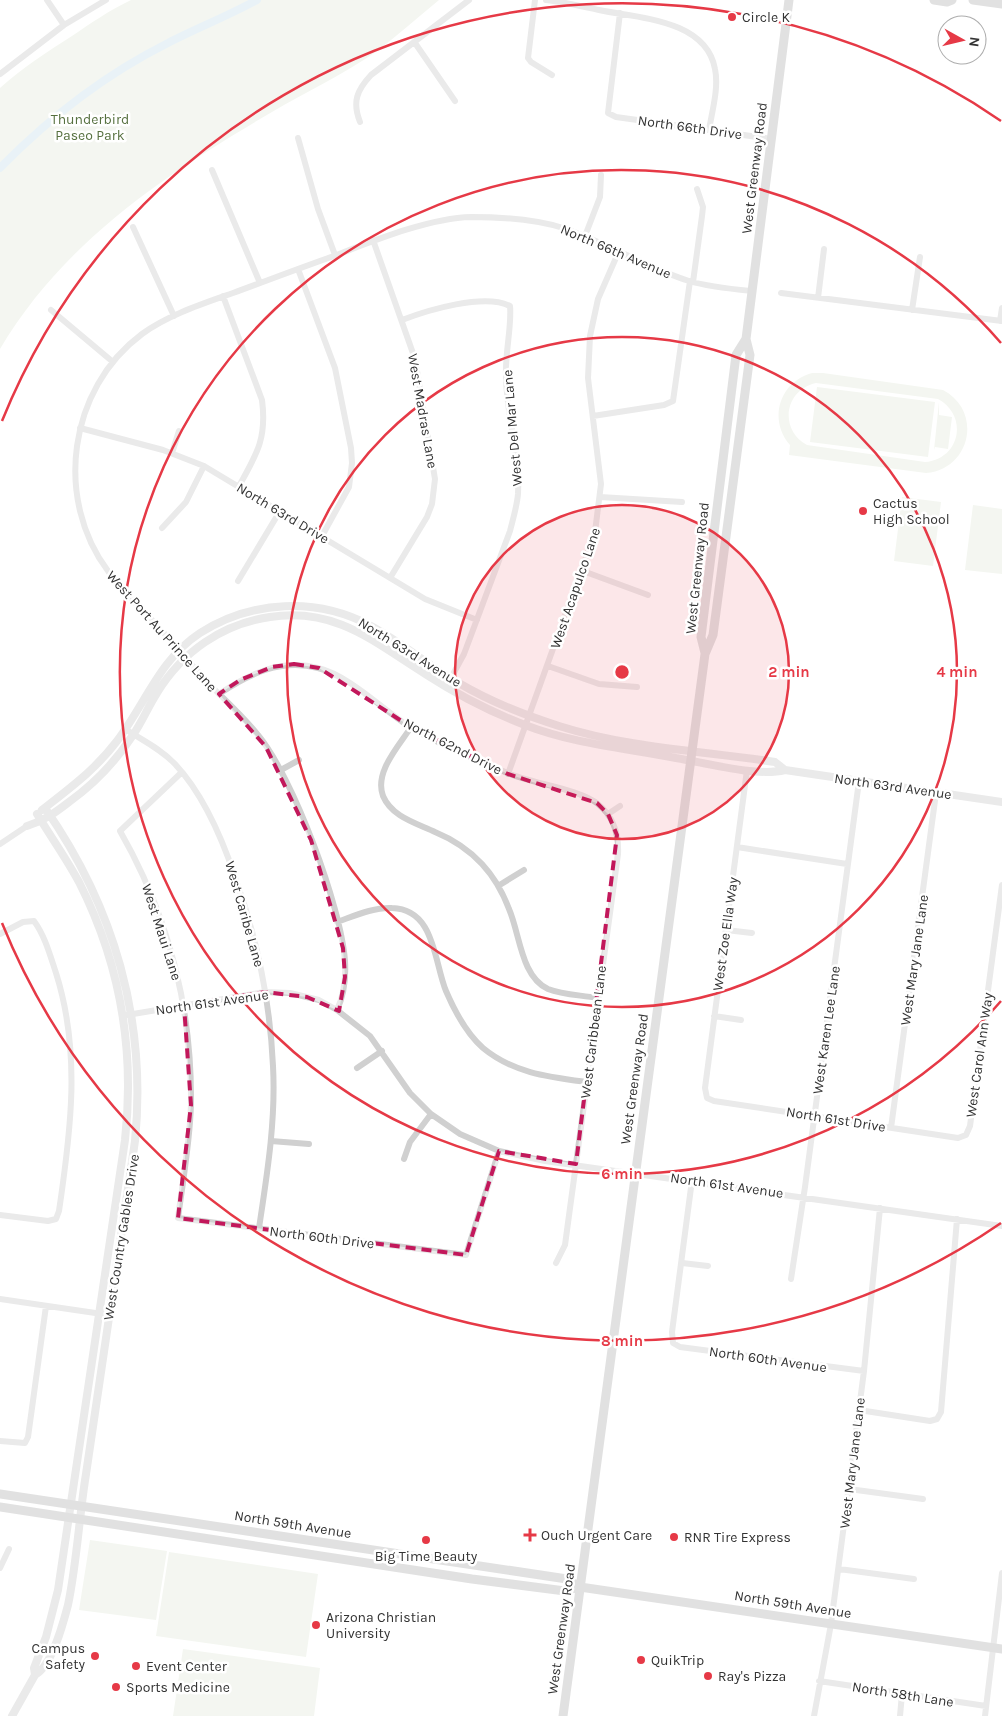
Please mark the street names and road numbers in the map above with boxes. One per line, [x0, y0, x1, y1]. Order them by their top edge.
street label: West Greenway Road [738, 102, 771, 235]
street label: North 66th Drive [637, 112, 743, 143]
street label: North 66th Avenue [558, 220, 674, 282]
street label: West Madras Lane [404, 352, 441, 470]
street label: West Del Mar Lane [499, 369, 526, 487]
street label: North 63rd Drive [233, 479, 332, 548]
street label: West Greenway Road [682, 502, 713, 635]
street label: West Acapulco Lane [547, 525, 604, 651]
street label: West Port Au Prince Lane [103, 567, 221, 695]
street label: North 63rd Avenue [355, 614, 464, 691]
street label: North 62nd Drive [401, 714, 505, 779]
street label: North 63rd Avenue [833, 770, 953, 803]
street label: West Caribe Lane [221, 859, 268, 969]
street label: West Zoe Ella Way [709, 876, 742, 992]
street label: West Maui Lane [138, 882, 185, 983]
street label: West Mary Jane Lane [897, 894, 932, 1027]
street label: West Caribbean Lane [577, 965, 610, 1100]
street label: West Karen Lee Lane [809, 965, 844, 1095]
street label: North 61st Avenue [154, 986, 270, 1019]
street label: West Carol Ann Way [962, 991, 997, 1119]
street label: West Greenway Road [617, 1013, 652, 1146]
street label: North 61st Drive [785, 1103, 887, 1136]
street label: West Country Gables Drive [100, 1153, 143, 1321]
street label: North 61st Avenue [669, 1169, 785, 1202]
street label: North 60th Drive [269, 1223, 375, 1252]
street label: North 60th Avenue [708, 1343, 828, 1376]
street label: West Mary Jane Lane [836, 1397, 869, 1530]
street label: North 59th Avenue [233, 1507, 353, 1542]
street label: West Greenway Road [544, 1563, 579, 1696]
street label: North 59th Avenue [733, 1587, 853, 1622]
street label: North 58th Lane [851, 1678, 955, 1711]

